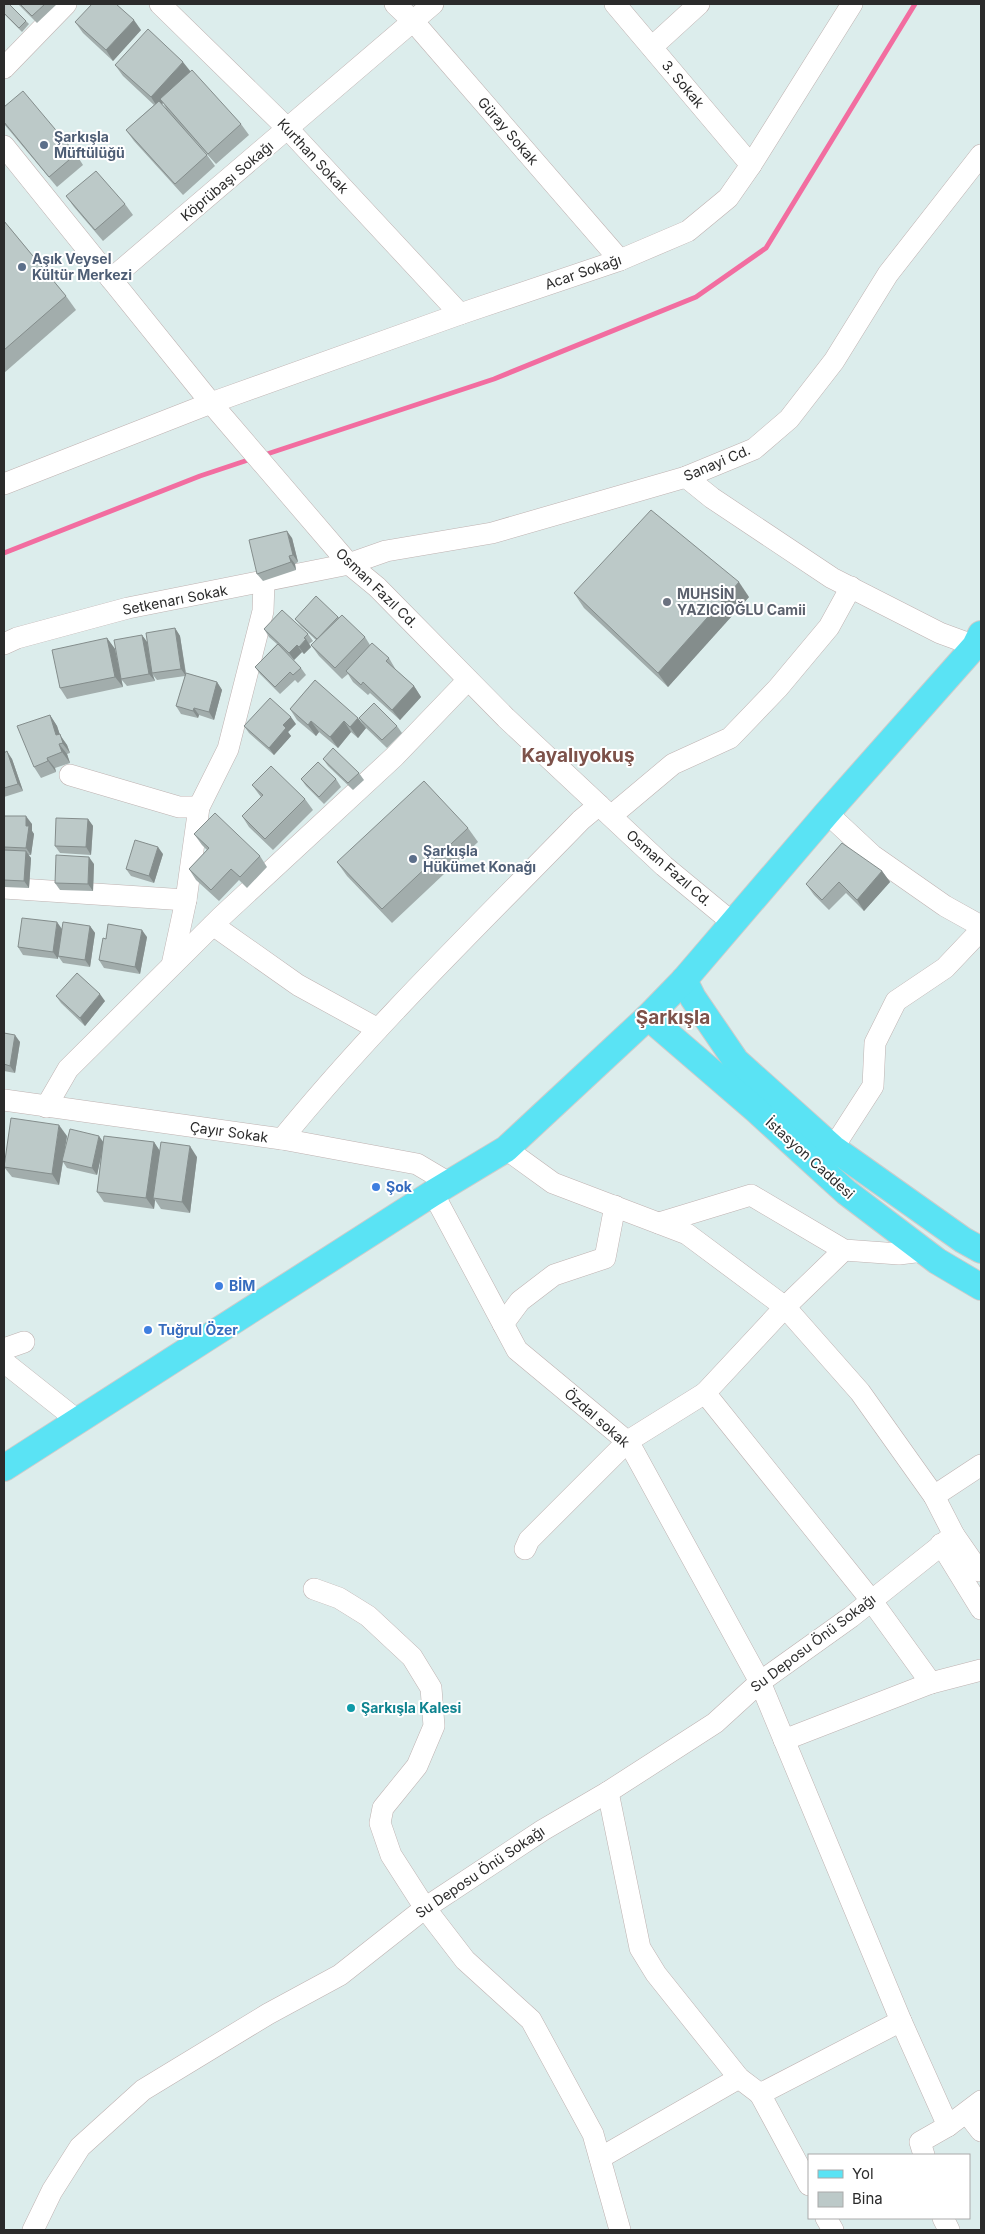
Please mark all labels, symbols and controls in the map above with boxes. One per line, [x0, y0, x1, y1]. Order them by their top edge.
street label: 3. Sokak [659, 56, 708, 111]
street label: Güray Sokak [474, 93, 543, 168]
street label: Kurthan Sokak [274, 115, 353, 197]
place label: Şarkışla Müftülüğü [54, 128, 125, 161]
street label: Köprübaşı Sokağı [177, 137, 276, 224]
marker: Şarkışla Müftülüğü [38, 139, 50, 151]
place label: Aşık Veysel Kültür Merkezi [32, 250, 132, 283]
street label: Acar Sokağı [542, 251, 623, 293]
marker: Aşık Veysel Kültür Merkezi [16, 261, 28, 273]
street label: Sanayi Cd. [681, 441, 753, 484]
street label: Osman Fazıl Cd. [333, 544, 422, 631]
street label: Setkenarı Sokak [121, 581, 229, 618]
place label: MUHSİN YAZICIOĞLU Camii [677, 584, 806, 618]
marker: MUHSİN YAZICIOĞLU Camii [661, 596, 673, 608]
district label: Kayalıyokuş [521, 744, 635, 767]
street label: Osman Fazıl Cd. [623, 826, 715, 909]
place label: Şarkışla Hükümet Konağı [423, 842, 536, 875]
marker: Şarkışla Hükümet Konağı [407, 853, 419, 865]
district label: Şarkışla [636, 1006, 710, 1029]
street label: İstasyon Caddesi [763, 1113, 858, 1202]
street label: Çayır Sokak [189, 1118, 270, 1145]
place label: Şok [386, 1178, 413, 1195]
marker: Şok [370, 1181, 382, 1193]
place label: BİM [229, 1276, 255, 1294]
marker: BİM [213, 1280, 225, 1292]
place label: Tuğrul Özer [158, 1321, 238, 1338]
marker: Tuğrul Özer [142, 1324, 154, 1336]
street label: Özdal sokak [561, 1385, 634, 1451]
street label: Su Deposu Önü Sokağı [747, 1590, 879, 1695]
place label: Şarkışla Kalesi [361, 1699, 461, 1716]
marker: Şarkışla Kalesi [345, 1702, 357, 1714]
street label: Su Deposu Önü Sokağı [412, 1822, 548, 1921]
legend [808, 2154, 970, 2219]
text: Yol [852, 2164, 874, 2183]
text: Bina [852, 2189, 883, 2208]

